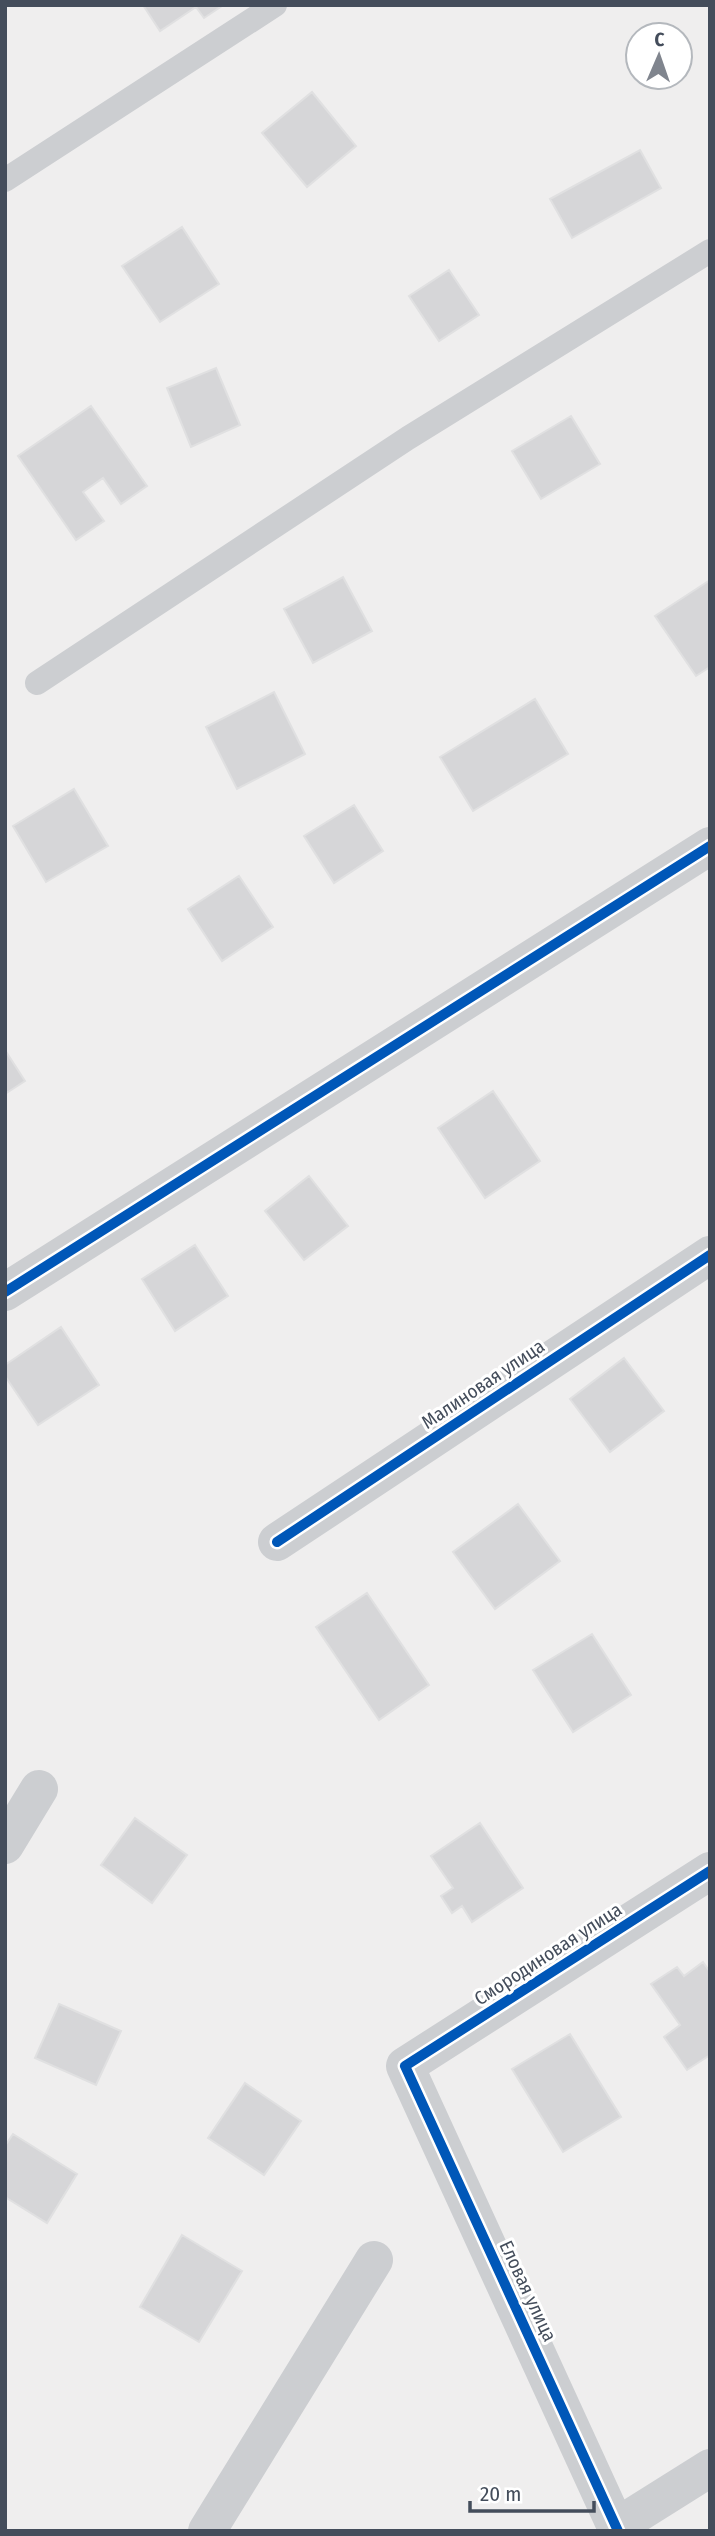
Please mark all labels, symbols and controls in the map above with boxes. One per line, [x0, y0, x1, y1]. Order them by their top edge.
north arrow [624, 21, 694, 91]
text: С [654, 28, 665, 51]
street label: Малиновая улица [417, 1334, 549, 1434]
street label: Смородиновая улица [470, 1898, 626, 2010]
street label: Еловая улица [495, 2237, 561, 2345]
scale bar [470, 2470, 594, 2514]
text: 20 m [480, 2481, 521, 2507]

